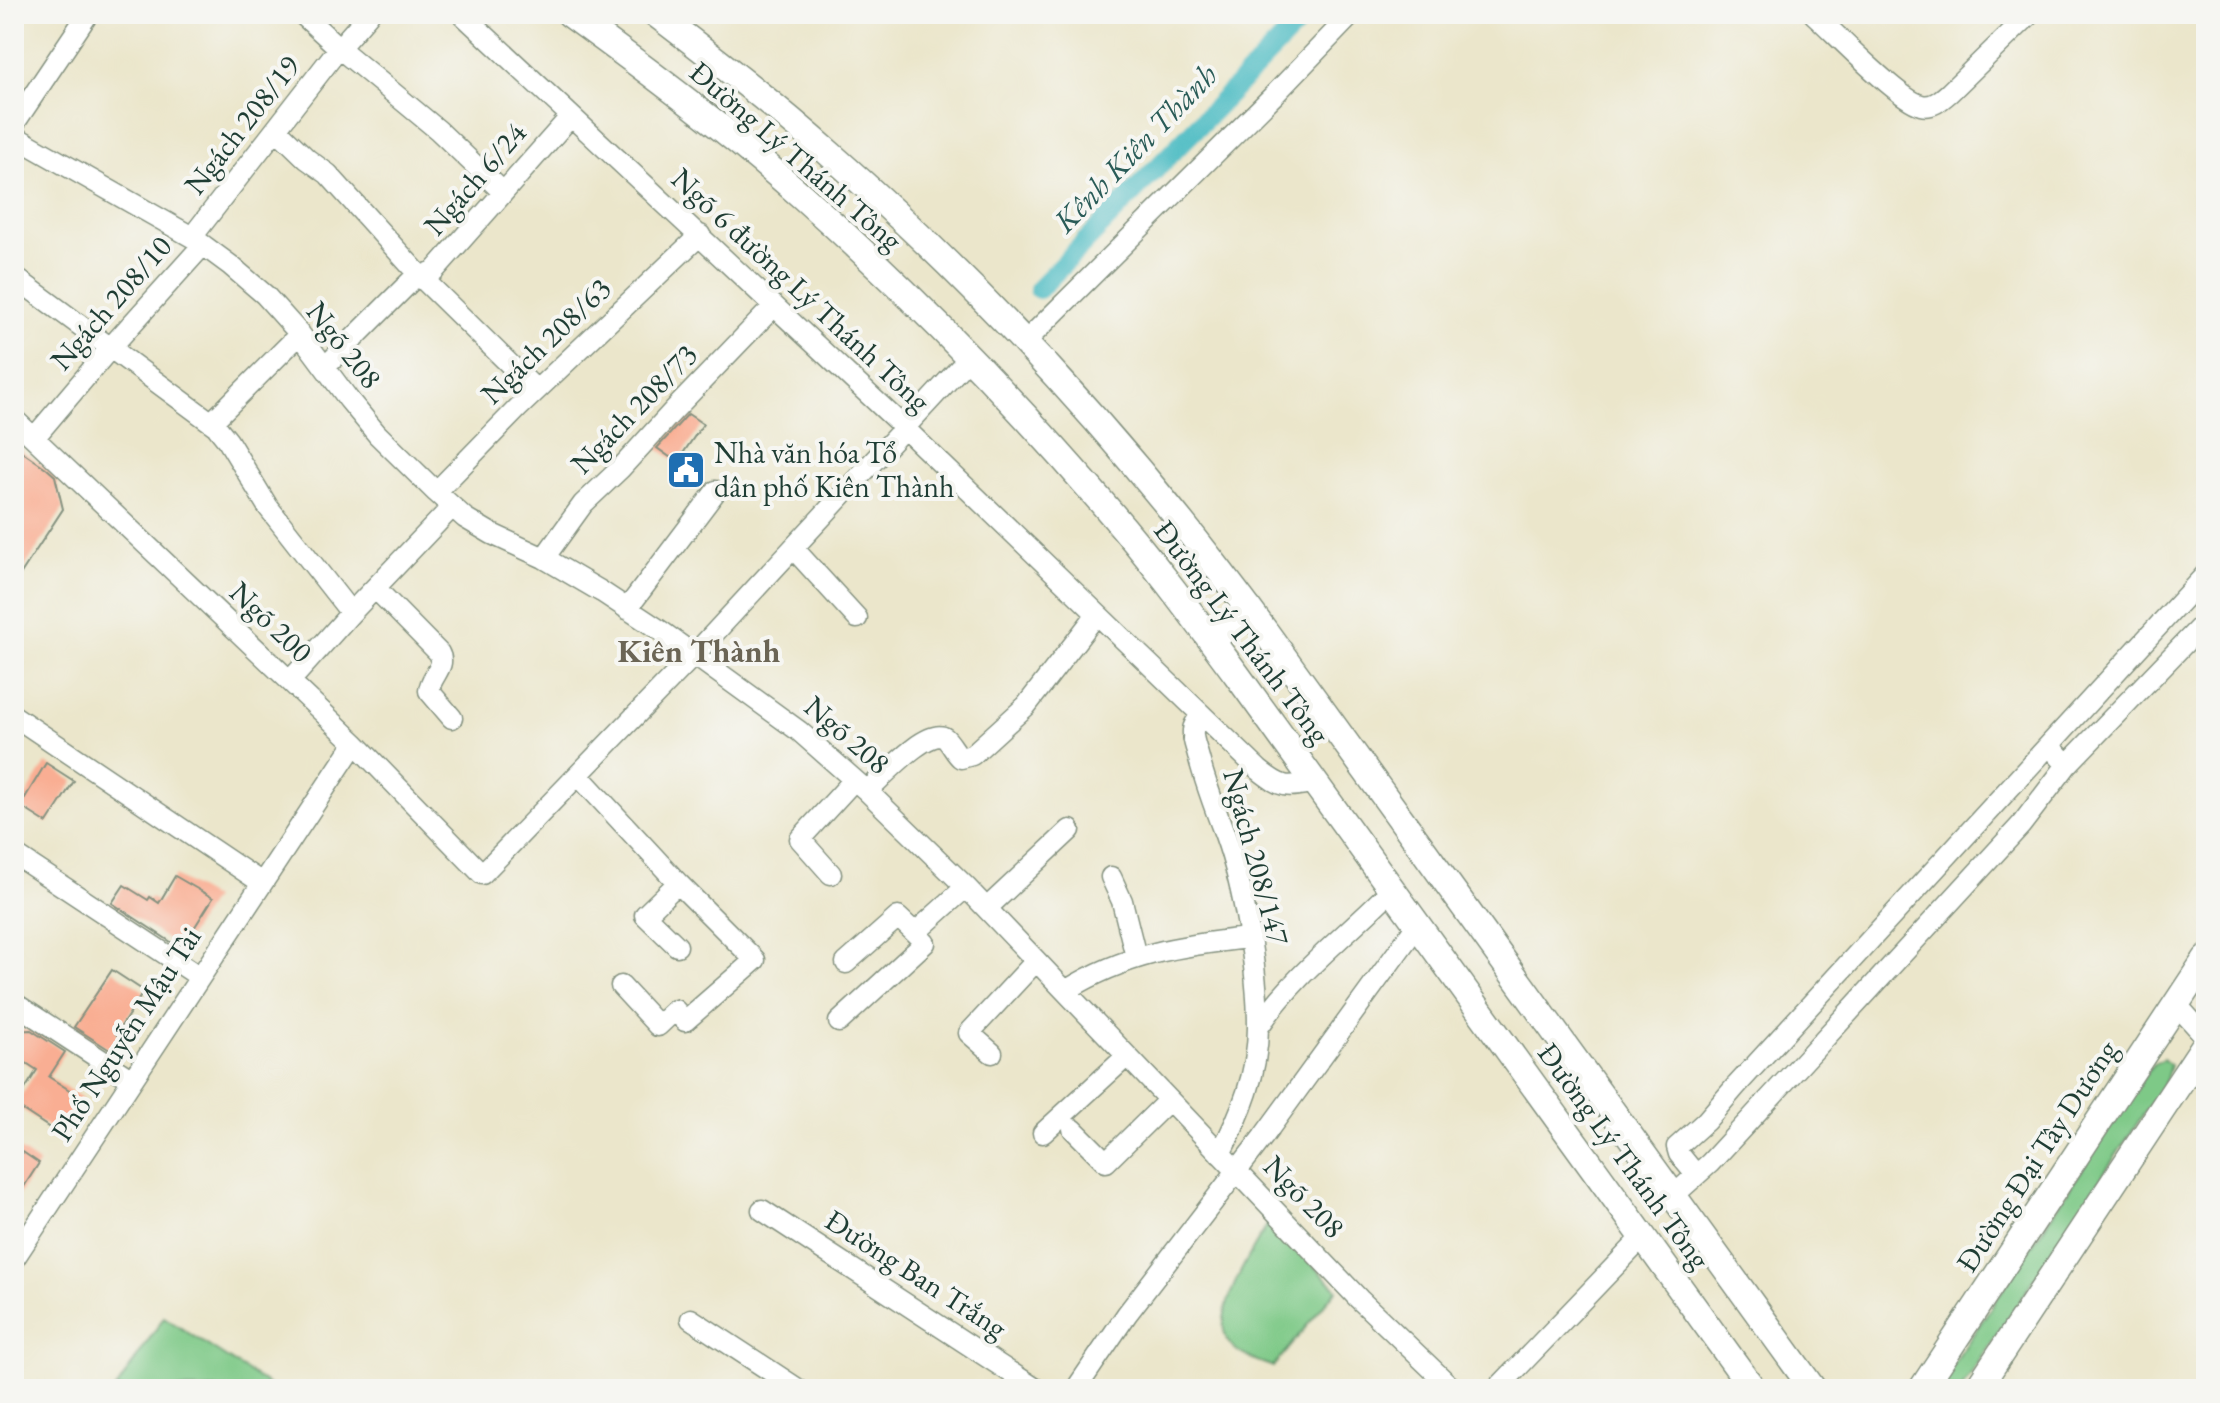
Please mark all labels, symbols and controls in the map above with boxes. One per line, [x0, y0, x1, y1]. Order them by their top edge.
street label: Ngách 208/19 [175, 47, 308, 202]
street label: Đường Lý Thánh Tông [682, 52, 912, 260]
water label: Kênh Kiên Thành [1043, 54, 1227, 242]
street label: Ngách 6/24 [415, 114, 535, 243]
street label: Ngõ 6 đường Lý Thánh Tông [663, 159, 940, 421]
street label: Ngách 208/10 [41, 227, 180, 378]
street label: Ngách 208/63 [472, 269, 619, 412]
street label: Ngõ 208 [298, 293, 391, 396]
street label: Ngách 208/73 [562, 335, 705, 482]
place label: Nhà văn hóa Tổ dân phố Kiên Thành [714, 433, 955, 506]
public building icon: Nhà văn hóa Tổ dân phố Kiên Thành [665, 449, 707, 491]
street label: Đường Lý Thánh Tông [1146, 512, 1340, 752]
street label: Ngõ 200 [222, 573, 321, 671]
district label: Kiên Thành [617, 630, 781, 672]
street label: Ngõ 208 [796, 687, 898, 782]
street label: Ngách 208/147 [1214, 764, 1299, 950]
street label: Phố Nguyễn Mậu Tài [42, 919, 209, 1148]
street label: Đường Đại Tây Dương [1947, 1032, 2127, 1279]
street label: Đường Lý Thánh Tông [1529, 1035, 1720, 1277]
street label: Ngõ 208 [1255, 1147, 1353, 1246]
street label: Đường Ban Trắng [818, 1200, 1015, 1347]

